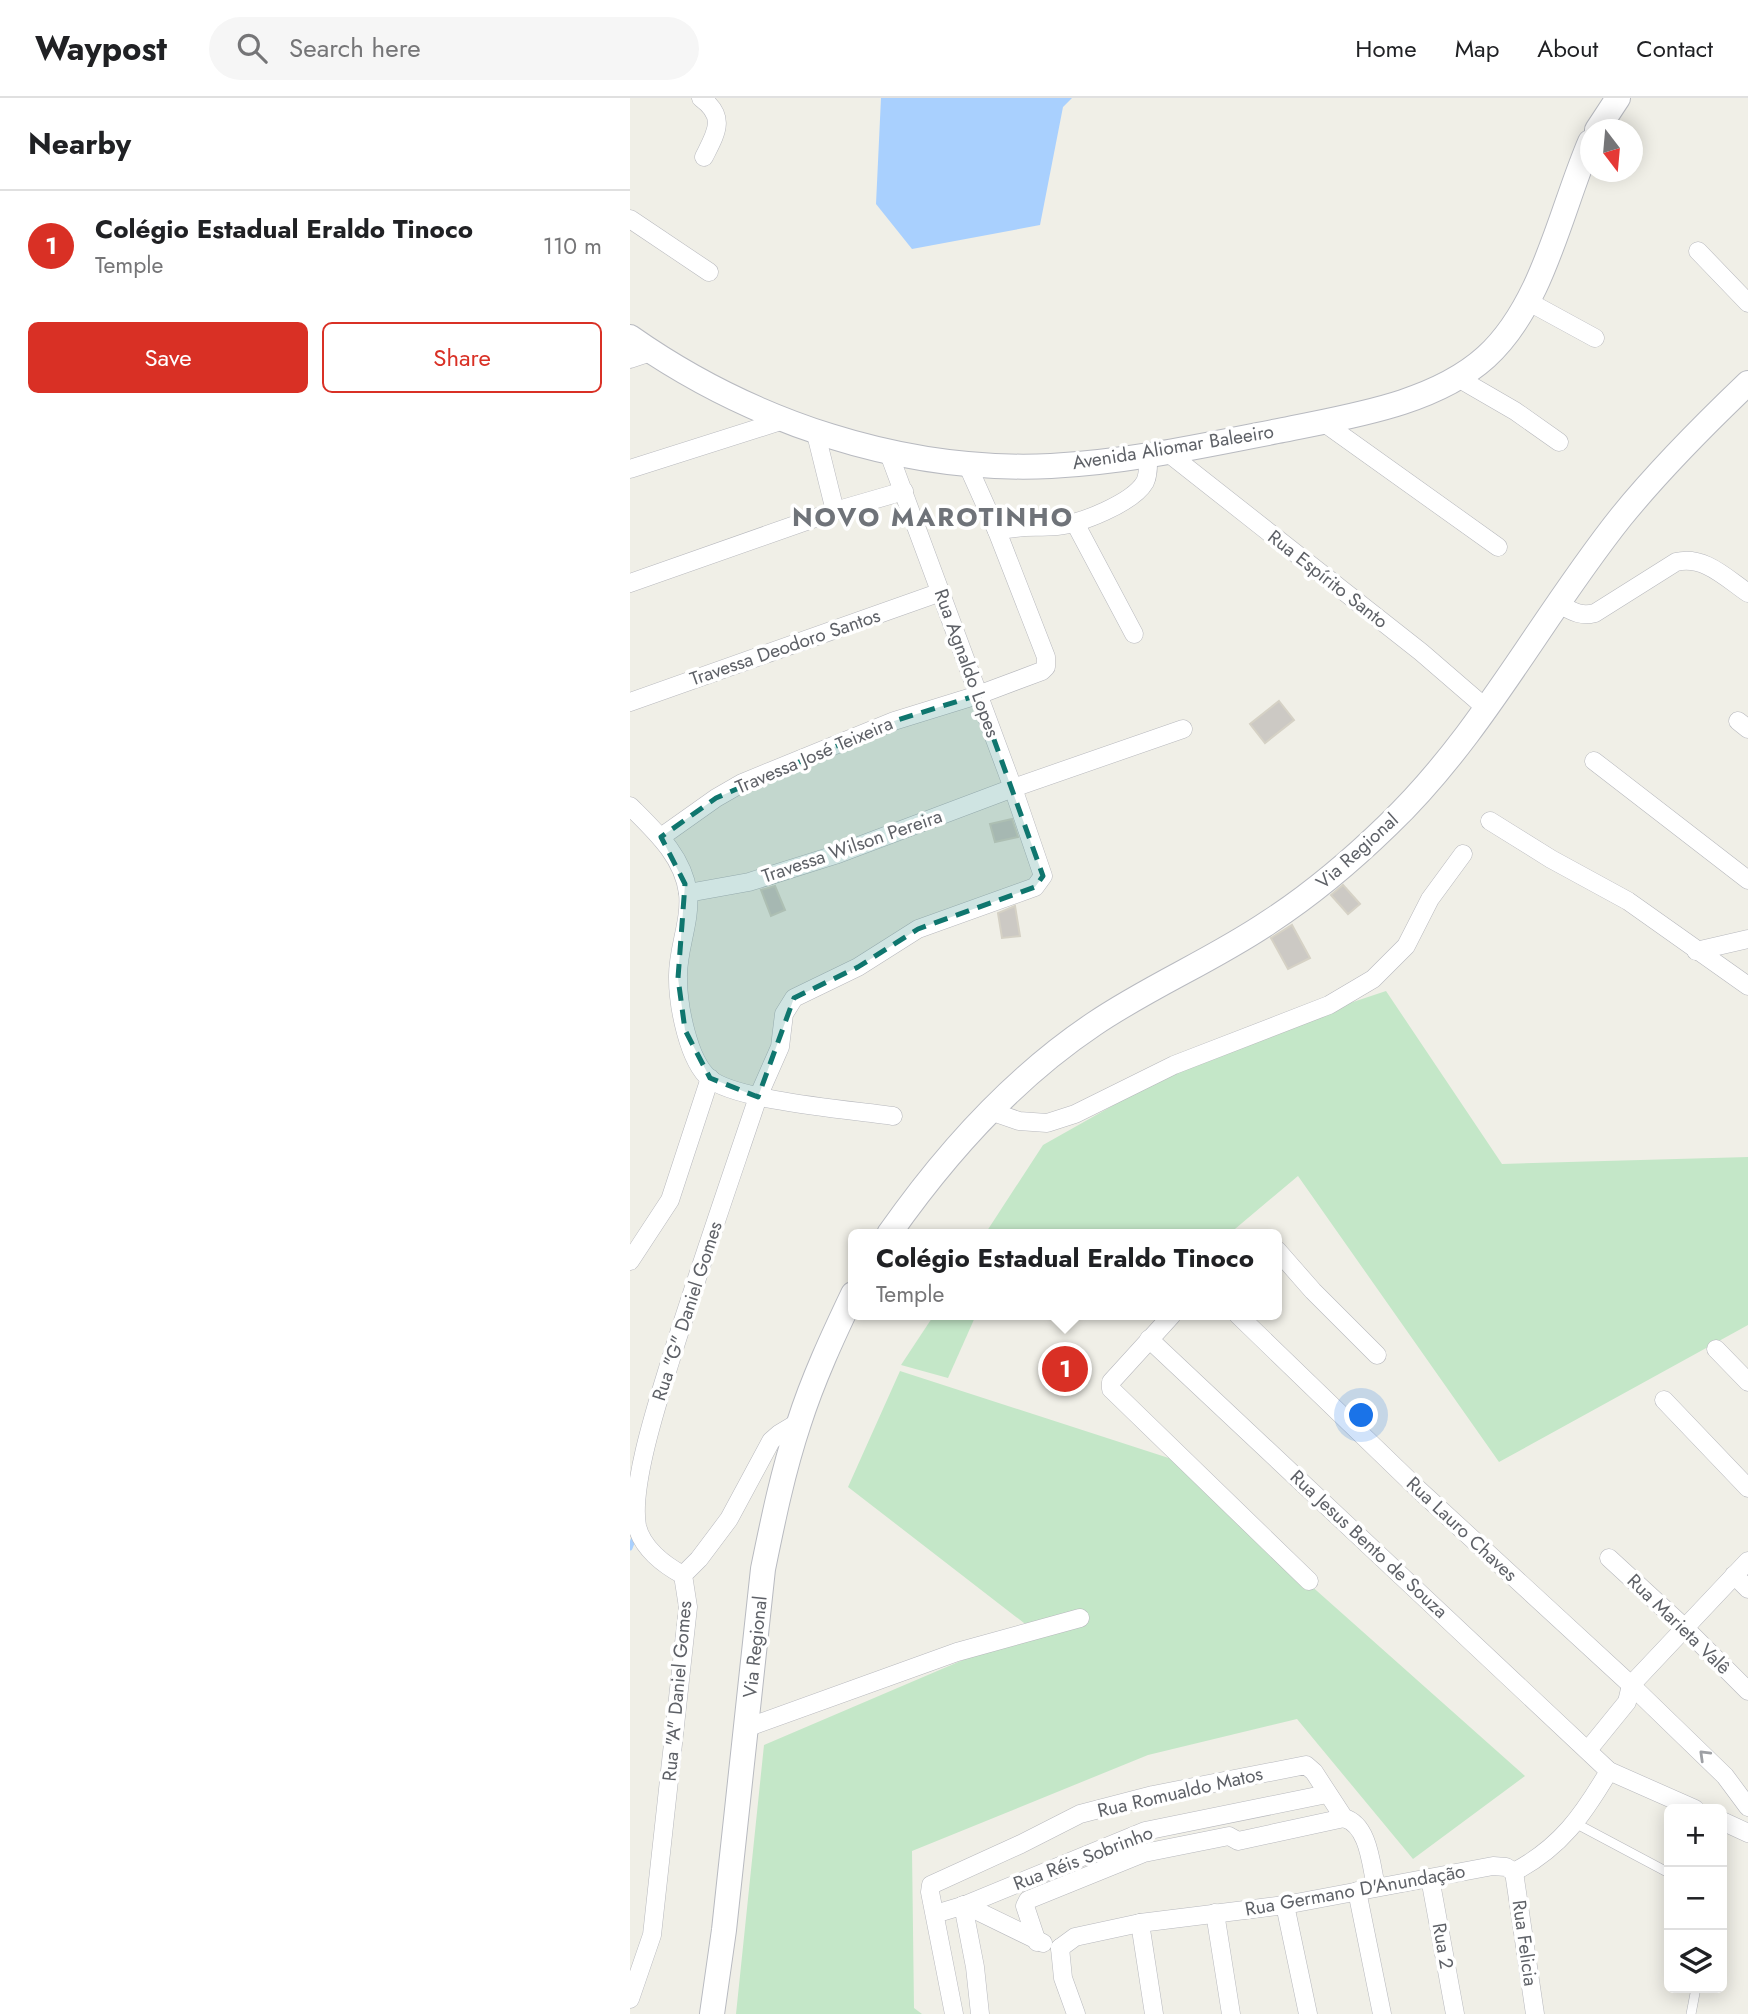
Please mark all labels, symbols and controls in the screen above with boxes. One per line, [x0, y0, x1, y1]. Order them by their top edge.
search box [209, 17, 699, 80]
text: Waypost [35, 25, 167, 72]
icon: search [233, 29, 271, 67]
text: Search here [289, 29, 421, 67]
text: Home [1355, 31, 1417, 66]
text: Map [1455, 31, 1499, 66]
text: About [1537, 31, 1598, 66]
text: Contact [1636, 31, 1713, 66]
north arrow [1580, 119, 1643, 182]
text: Nearby [28, 122, 131, 165]
text: Colégio Estadual Eraldo Tinoco [95, 210, 473, 248]
text: 1 [45, 229, 57, 263]
text: 110 m [543, 229, 602, 263]
text: Temple [95, 248, 163, 282]
button: Save [28, 322, 308, 393]
button: Share [322, 322, 602, 393]
street label: Avenida Aliomar Baleeiro [1070, 418, 1276, 476]
district label: NOVO MAROTINHO [792, 498, 1074, 536]
street label: Rua Espírito Santo [1262, 523, 1394, 635]
street label: Rua Agnaldo Lopes [928, 585, 1007, 741]
street label: Travessa Deodoro Santos [686, 602, 884, 692]
street label: Travessa José Teixeira [731, 710, 897, 800]
street label: Travessa Wilson Pereira [758, 802, 946, 890]
street label: Via Regional [1310, 807, 1404, 895]
street label: Rua "G" Daniel Gomes [645, 1217, 729, 1404]
popup [848, 1229, 1282, 1320]
text: Colégio Estadual Eraldo Tinoco [876, 1239, 1254, 1277]
text: Temple [876, 1277, 944, 1311]
pin: 1 [1042, 1343, 1088, 1395]
your location [1344, 1398, 1378, 1432]
street label: Rua Jesus Bento de Souza [1284, 1464, 1454, 1624]
street label: Rua Lauro Chaves [1401, 1470, 1524, 1588]
street label: Rua Marieta Valê [1621, 1568, 1737, 1681]
street label: Via Regional [736, 1595, 774, 1699]
street label: Rua "A" Daniel Gomes [656, 1599, 698, 1782]
one-way arrow [1699, 1751, 1712, 1764]
street label: Rua Romualdo Matos [1095, 1760, 1266, 1824]
map controls [1664, 1804, 1727, 1993]
button: + [1664, 1804, 1727, 1867]
street label: Rua Réis Sobrinho [1009, 1819, 1157, 1897]
street label: Rua Germano D'Anundação [1243, 1857, 1467, 1923]
button: − [1664, 1867, 1727, 1930]
street label: Rua Felicia [1506, 1898, 1544, 1988]
street label: Rua 2 [1426, 1921, 1460, 1971]
button: layers [1664, 1930, 1727, 1993]

